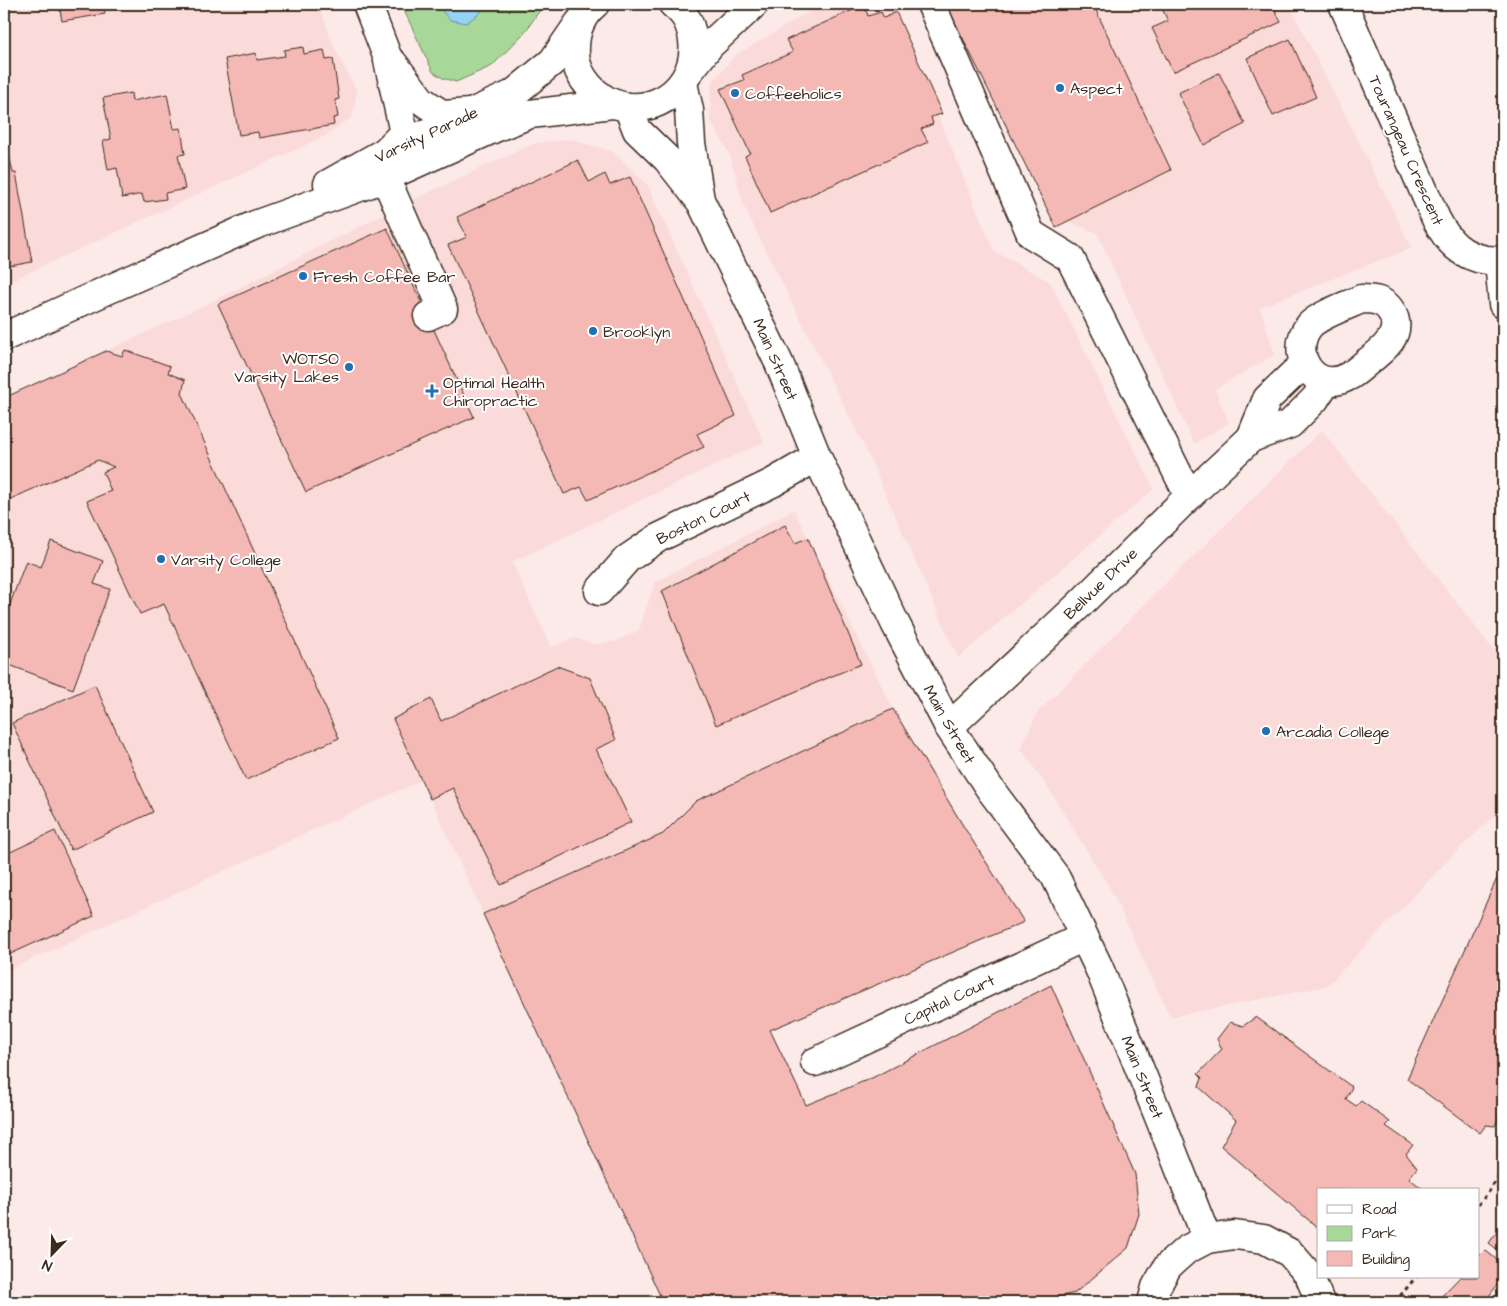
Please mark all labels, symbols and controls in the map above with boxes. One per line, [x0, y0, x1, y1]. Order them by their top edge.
street label: Tourangeau Crescent [1362, 72, 1449, 230]
place label: Aspect [1070, 78, 1123, 100]
marker: Aspect [1054, 82, 1066, 94]
place label: Coffeeholics [745, 83, 842, 105]
marker: Coffeeholics [729, 87, 741, 99]
street label: Varsity Parade [371, 101, 482, 169]
place label: Fresh Coffee Bar [313, 266, 455, 288]
marker: Fresh Coffee Bar [297, 270, 309, 282]
street label: Main Street [747, 315, 803, 404]
place label: Brooklyn [603, 321, 670, 344]
marker: Brooklyn [587, 325, 599, 337]
place label: WOTSO Varsity Lakes [234, 348, 339, 389]
marker: WOTSO Varsity Lakes [343, 361, 355, 373]
place label: Optimal Health Chiropractic [443, 372, 545, 412]
marker: Optimal Health Chiropractic [425, 384, 439, 398]
street label: Boston Court [653, 485, 755, 550]
street label: Bellvue Drive [1059, 543, 1143, 625]
place label: Varsity College [171, 549, 281, 572]
marker: Varsity College [155, 553, 167, 565]
street label: Main Street [918, 681, 981, 768]
place label: Arcadia College [1276, 721, 1390, 744]
marker: Arcadia College [1260, 725, 1272, 737]
street label: Capital Court [900, 969, 999, 1031]
street label: Main Street [1115, 1033, 1169, 1123]
legend [1317, 1188, 1480, 1278]
text: Road [1362, 1199, 1397, 1220]
text: Park [1362, 1223, 1397, 1244]
north arrow [28, 1228, 78, 1278]
text: Building [1362, 1249, 1410, 1271]
text: N [39, 1254, 55, 1276]

